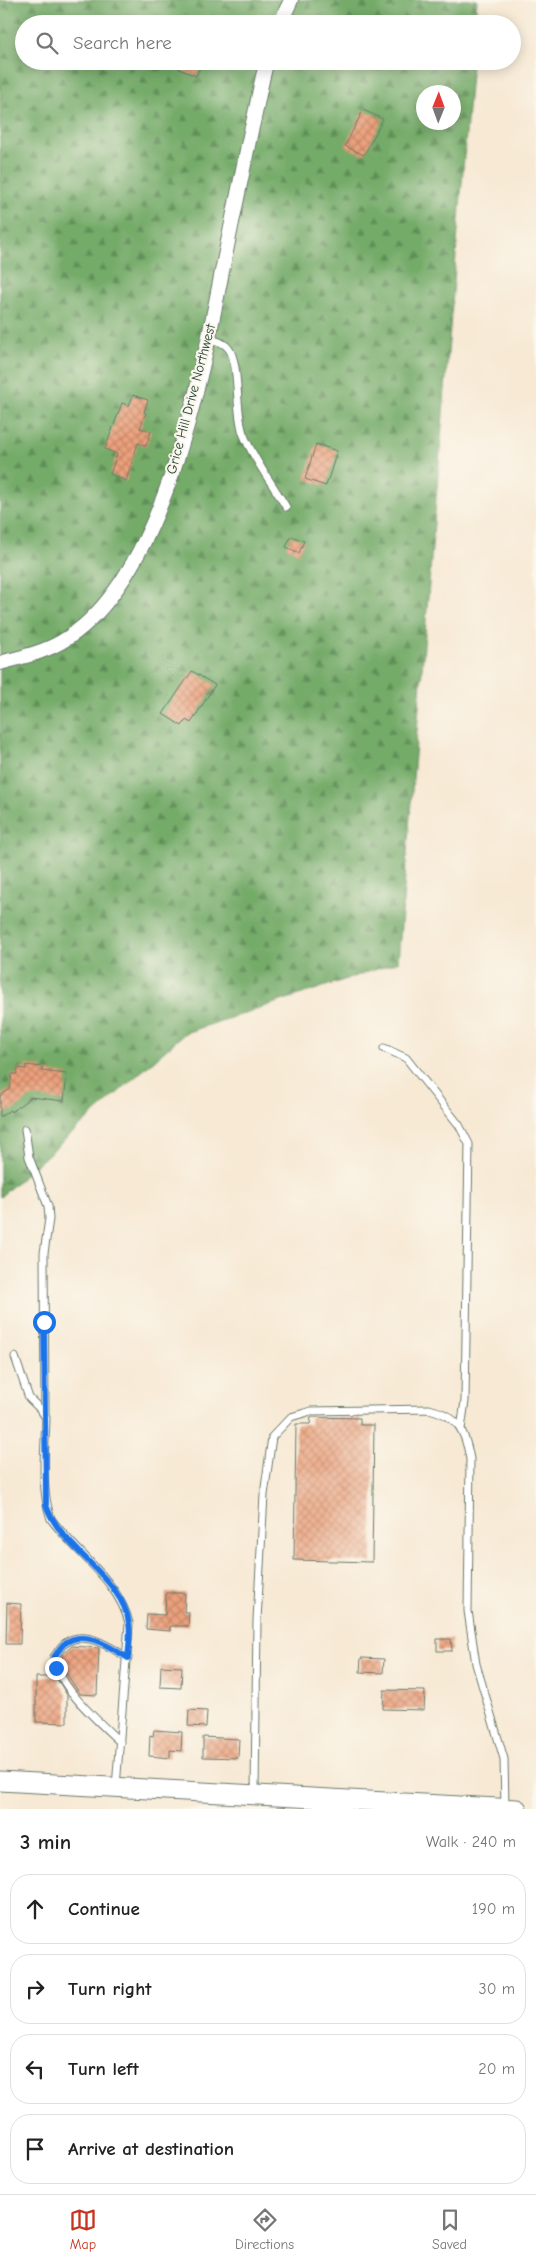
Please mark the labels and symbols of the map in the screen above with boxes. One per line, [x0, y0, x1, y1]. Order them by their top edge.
north arrow [416, 85, 461, 130]
street label: Grice Hill Drive Northwest [163, 321, 219, 476]
route start [33, 1311, 56, 1334]
route end [45, 1657, 68, 1680]

